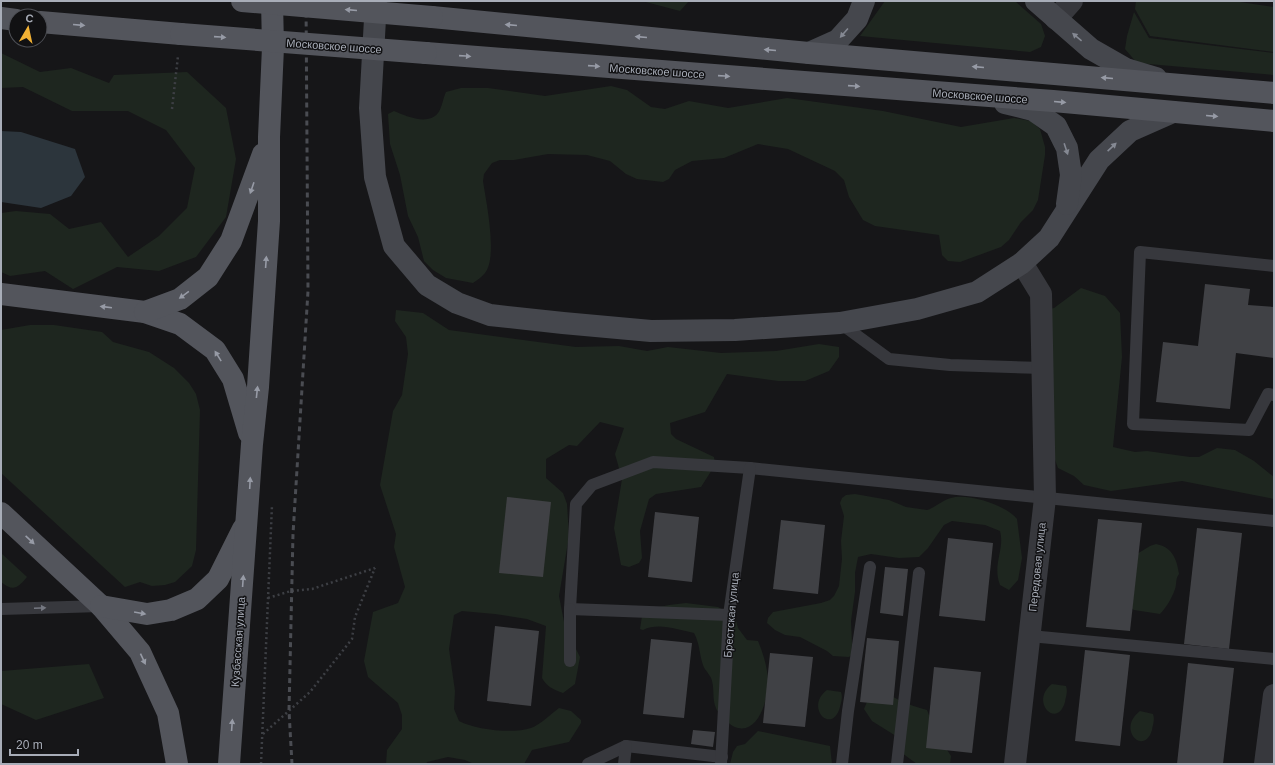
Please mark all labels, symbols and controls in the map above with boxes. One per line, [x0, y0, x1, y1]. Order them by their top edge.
one-way arrow [345, 7, 357, 14]
north arrow [8, 8, 48, 48]
text: С [25, 12, 34, 25]
one-way arrow [73, 22, 85, 29]
one-way arrow [505, 22, 517, 28]
one-way arrow [839, 28, 848, 39]
one-way arrow [1072, 32, 1082, 41]
one-way arrow [214, 34, 226, 41]
one-way arrow [635, 34, 647, 41]
street label: Московское шоссе [286, 37, 382, 55]
one-way arrow [764, 46, 776, 53]
one-way arrow [459, 53, 471, 60]
street label: Московское шоссе [609, 62, 705, 80]
one-way arrow [588, 63, 600, 70]
one-way arrow [972, 64, 984, 71]
one-way arrow [718, 73, 730, 80]
one-way arrow [1101, 75, 1113, 82]
one-way arrow [847, 83, 860, 90]
street label: Московское шоссе [932, 87, 1028, 105]
one-way arrow [1054, 99, 1066, 105]
one-way arrow [1206, 112, 1218, 119]
one-way arrow [1063, 143, 1069, 155]
one-way arrow [1107, 143, 1118, 152]
one-way arrow [248, 182, 254, 194]
one-way arrow [263, 256, 270, 268]
one-way arrow [179, 291, 190, 299]
one-way arrow [100, 304, 112, 310]
one-way arrow [215, 350, 222, 362]
one-way arrow [254, 386, 261, 398]
one-way arrow [246, 477, 253, 489]
street label: Передовая улица [1026, 521, 1048, 612]
one-way arrow [25, 535, 34, 544]
street label: Брестская улица [721, 571, 741, 658]
one-way arrow [239, 575, 246, 588]
street label: Кузбасская улица [229, 596, 247, 688]
one-way arrow [34, 605, 47, 611]
one-way arrow [133, 610, 146, 616]
one-way arrow [140, 653, 146, 664]
one-way arrow [229, 719, 236, 731]
scale bar [10, 731, 78, 757]
text: 20 m [16, 738, 43, 752]

